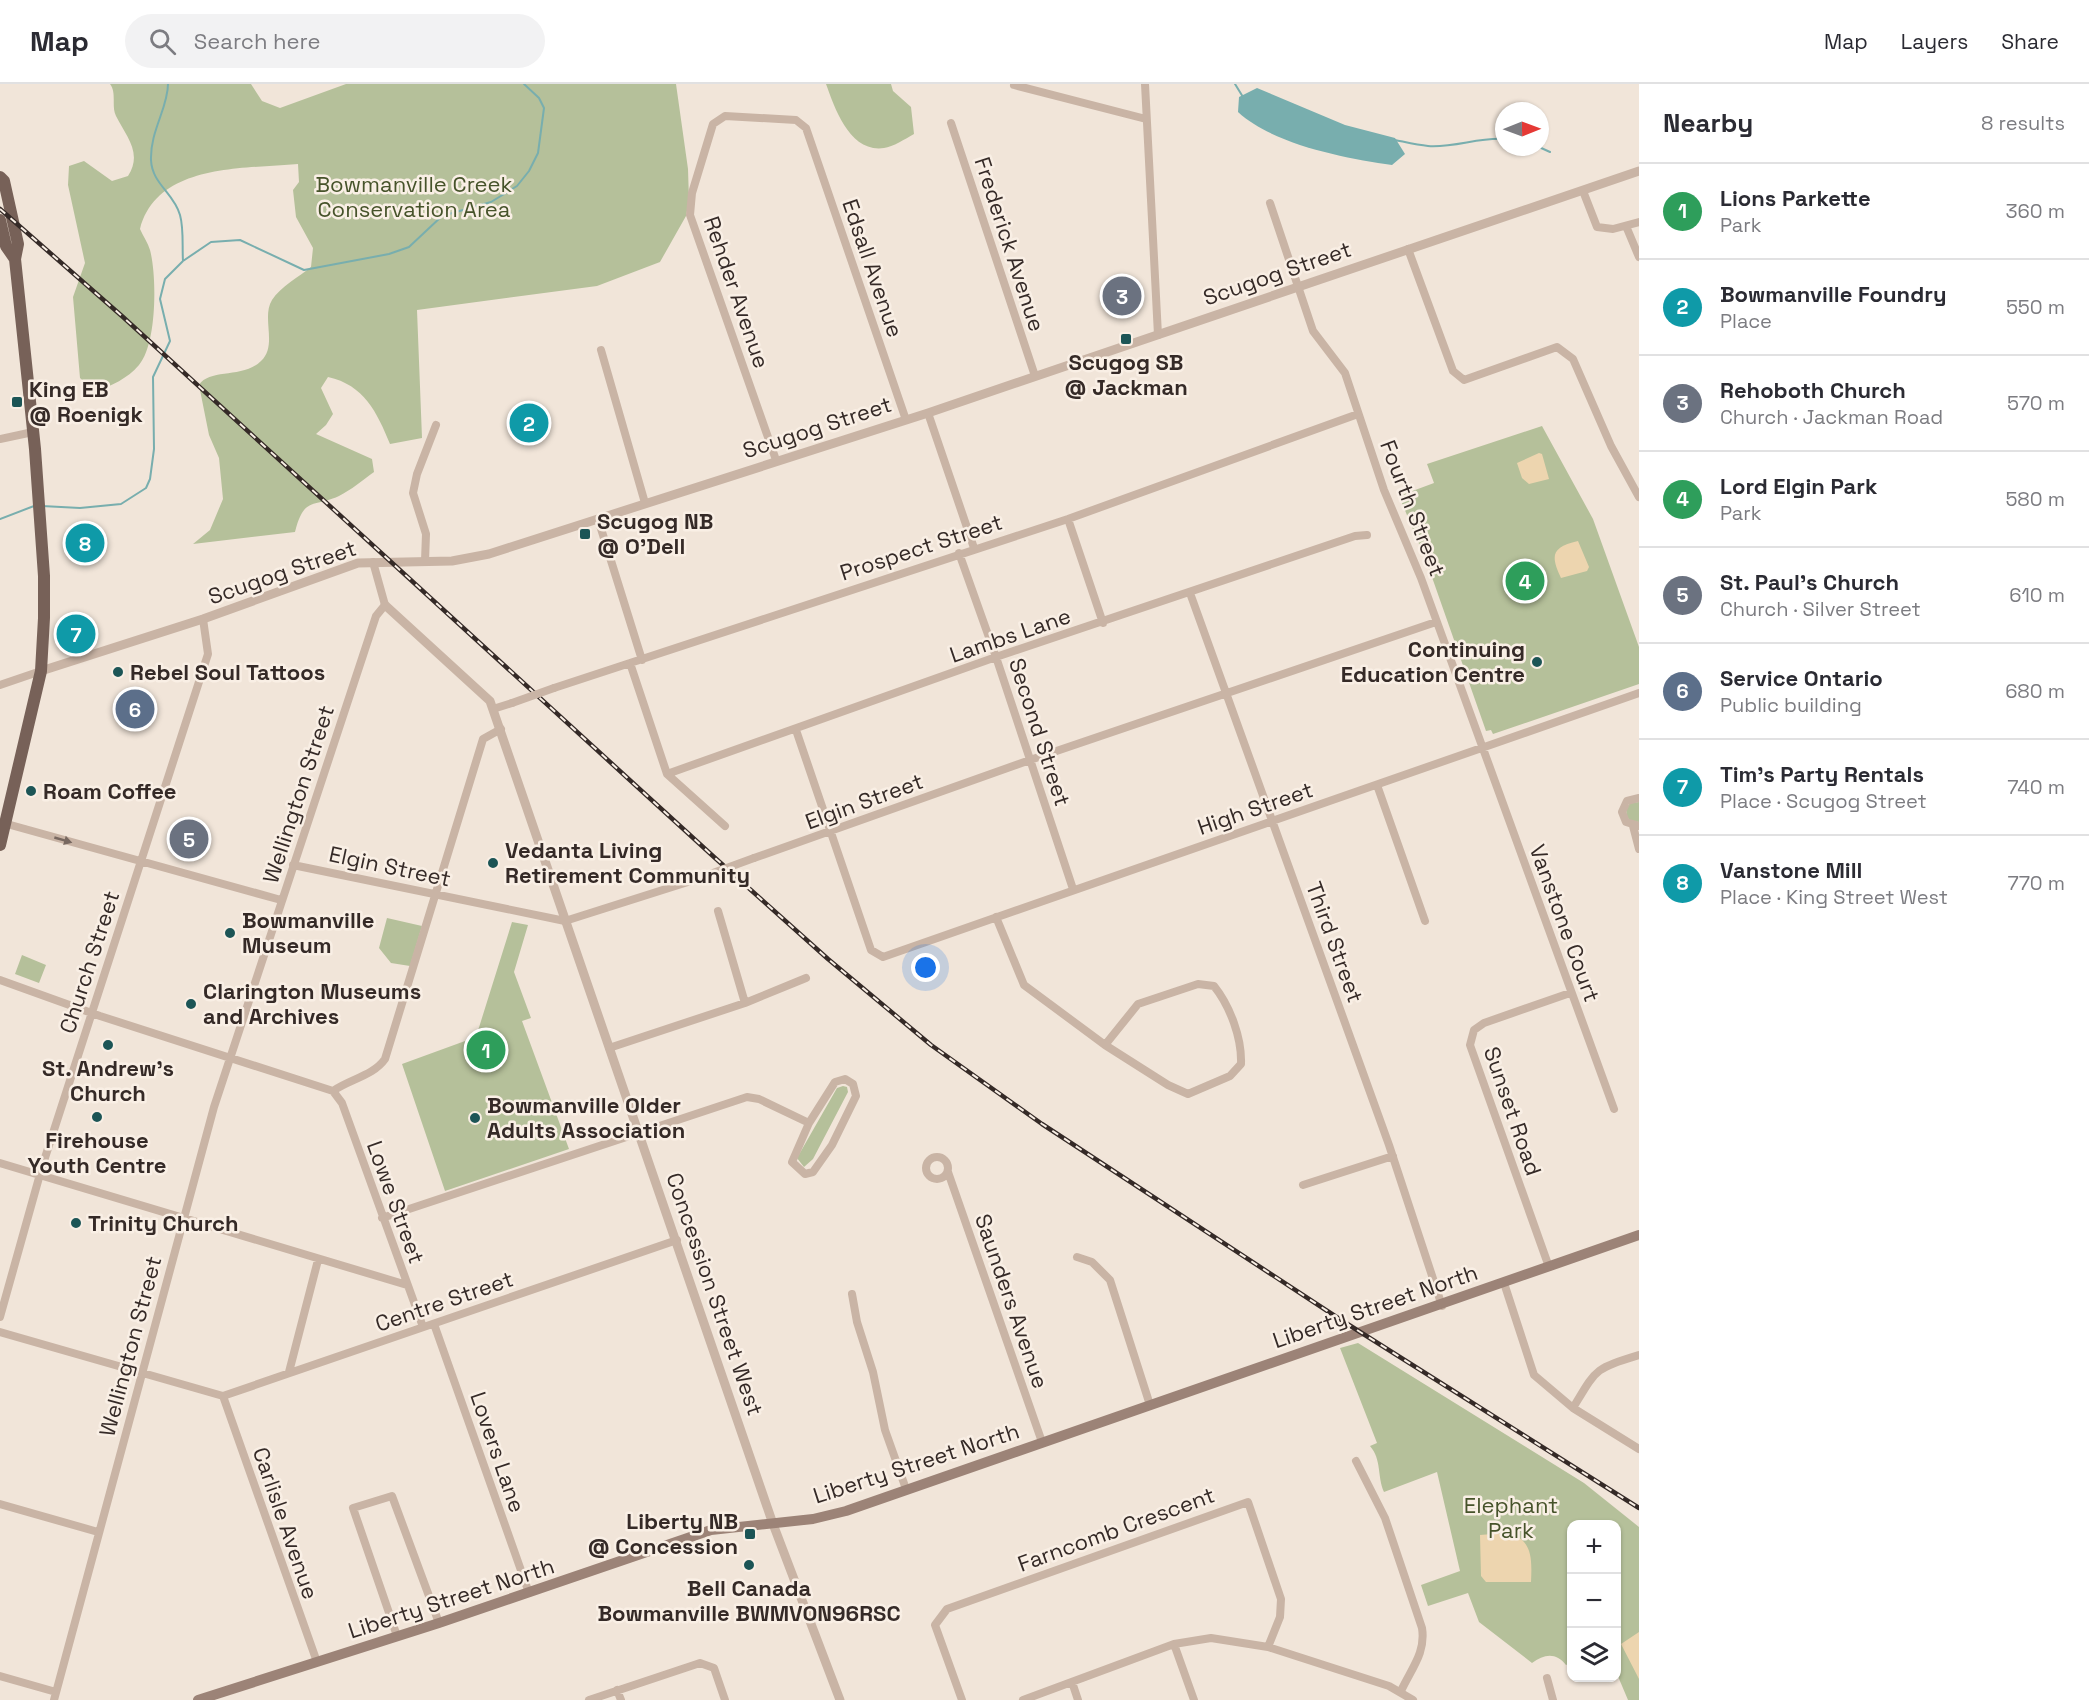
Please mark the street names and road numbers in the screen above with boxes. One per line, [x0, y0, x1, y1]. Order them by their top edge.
street label: Frederick Avenue [969, 153, 1051, 335]
street label: Edsall Avenue [836, 195, 910, 341]
street label: Rehder Avenue [698, 212, 776, 372]
street label: Scugog Street [1199, 235, 1355, 311]
street label: Scugog Street [739, 390, 895, 464]
street label: Fourth Street [1374, 436, 1452, 580]
street label: Prospect Street [836, 508, 1006, 586]
street label: Scugog Street [204, 534, 360, 610]
street label: Lambs Lane [946, 601, 1074, 669]
street label: Second Street [1003, 655, 1077, 809]
street label: Wellington Street [256, 701, 340, 887]
street label: Elgin Street [801, 767, 927, 835]
street label: High Street [1194, 775, 1316, 841]
street label: Elgin Street [327, 839, 453, 893]
street label: Vanstone Court [1524, 840, 1606, 1006]
street label: Third Street [1300, 878, 1370, 1006]
street label: Church Street [53, 887, 125, 1037]
street label: Sunset Road [1478, 1043, 1548, 1179]
street label: Lowe Street [361, 1137, 431, 1267]
street label: Concession Street West [660, 1169, 770, 1419]
street label: Saunders Avenue [969, 1210, 1055, 1392]
street label: Wellington Street [92, 1253, 168, 1439]
street label: Liberty Street North [1269, 1258, 1481, 1354]
street label: Centre Street [371, 1264, 517, 1338]
street label: Lovers Lane [464, 1388, 532, 1516]
street label: Liberty Street North [809, 1416, 1023, 1510]
street label: Carlisle Avenue [247, 1443, 325, 1603]
street label: Farncomb Crescent [1014, 1480, 1218, 1578]
street label: Liberty Street North [344, 1551, 558, 1645]

